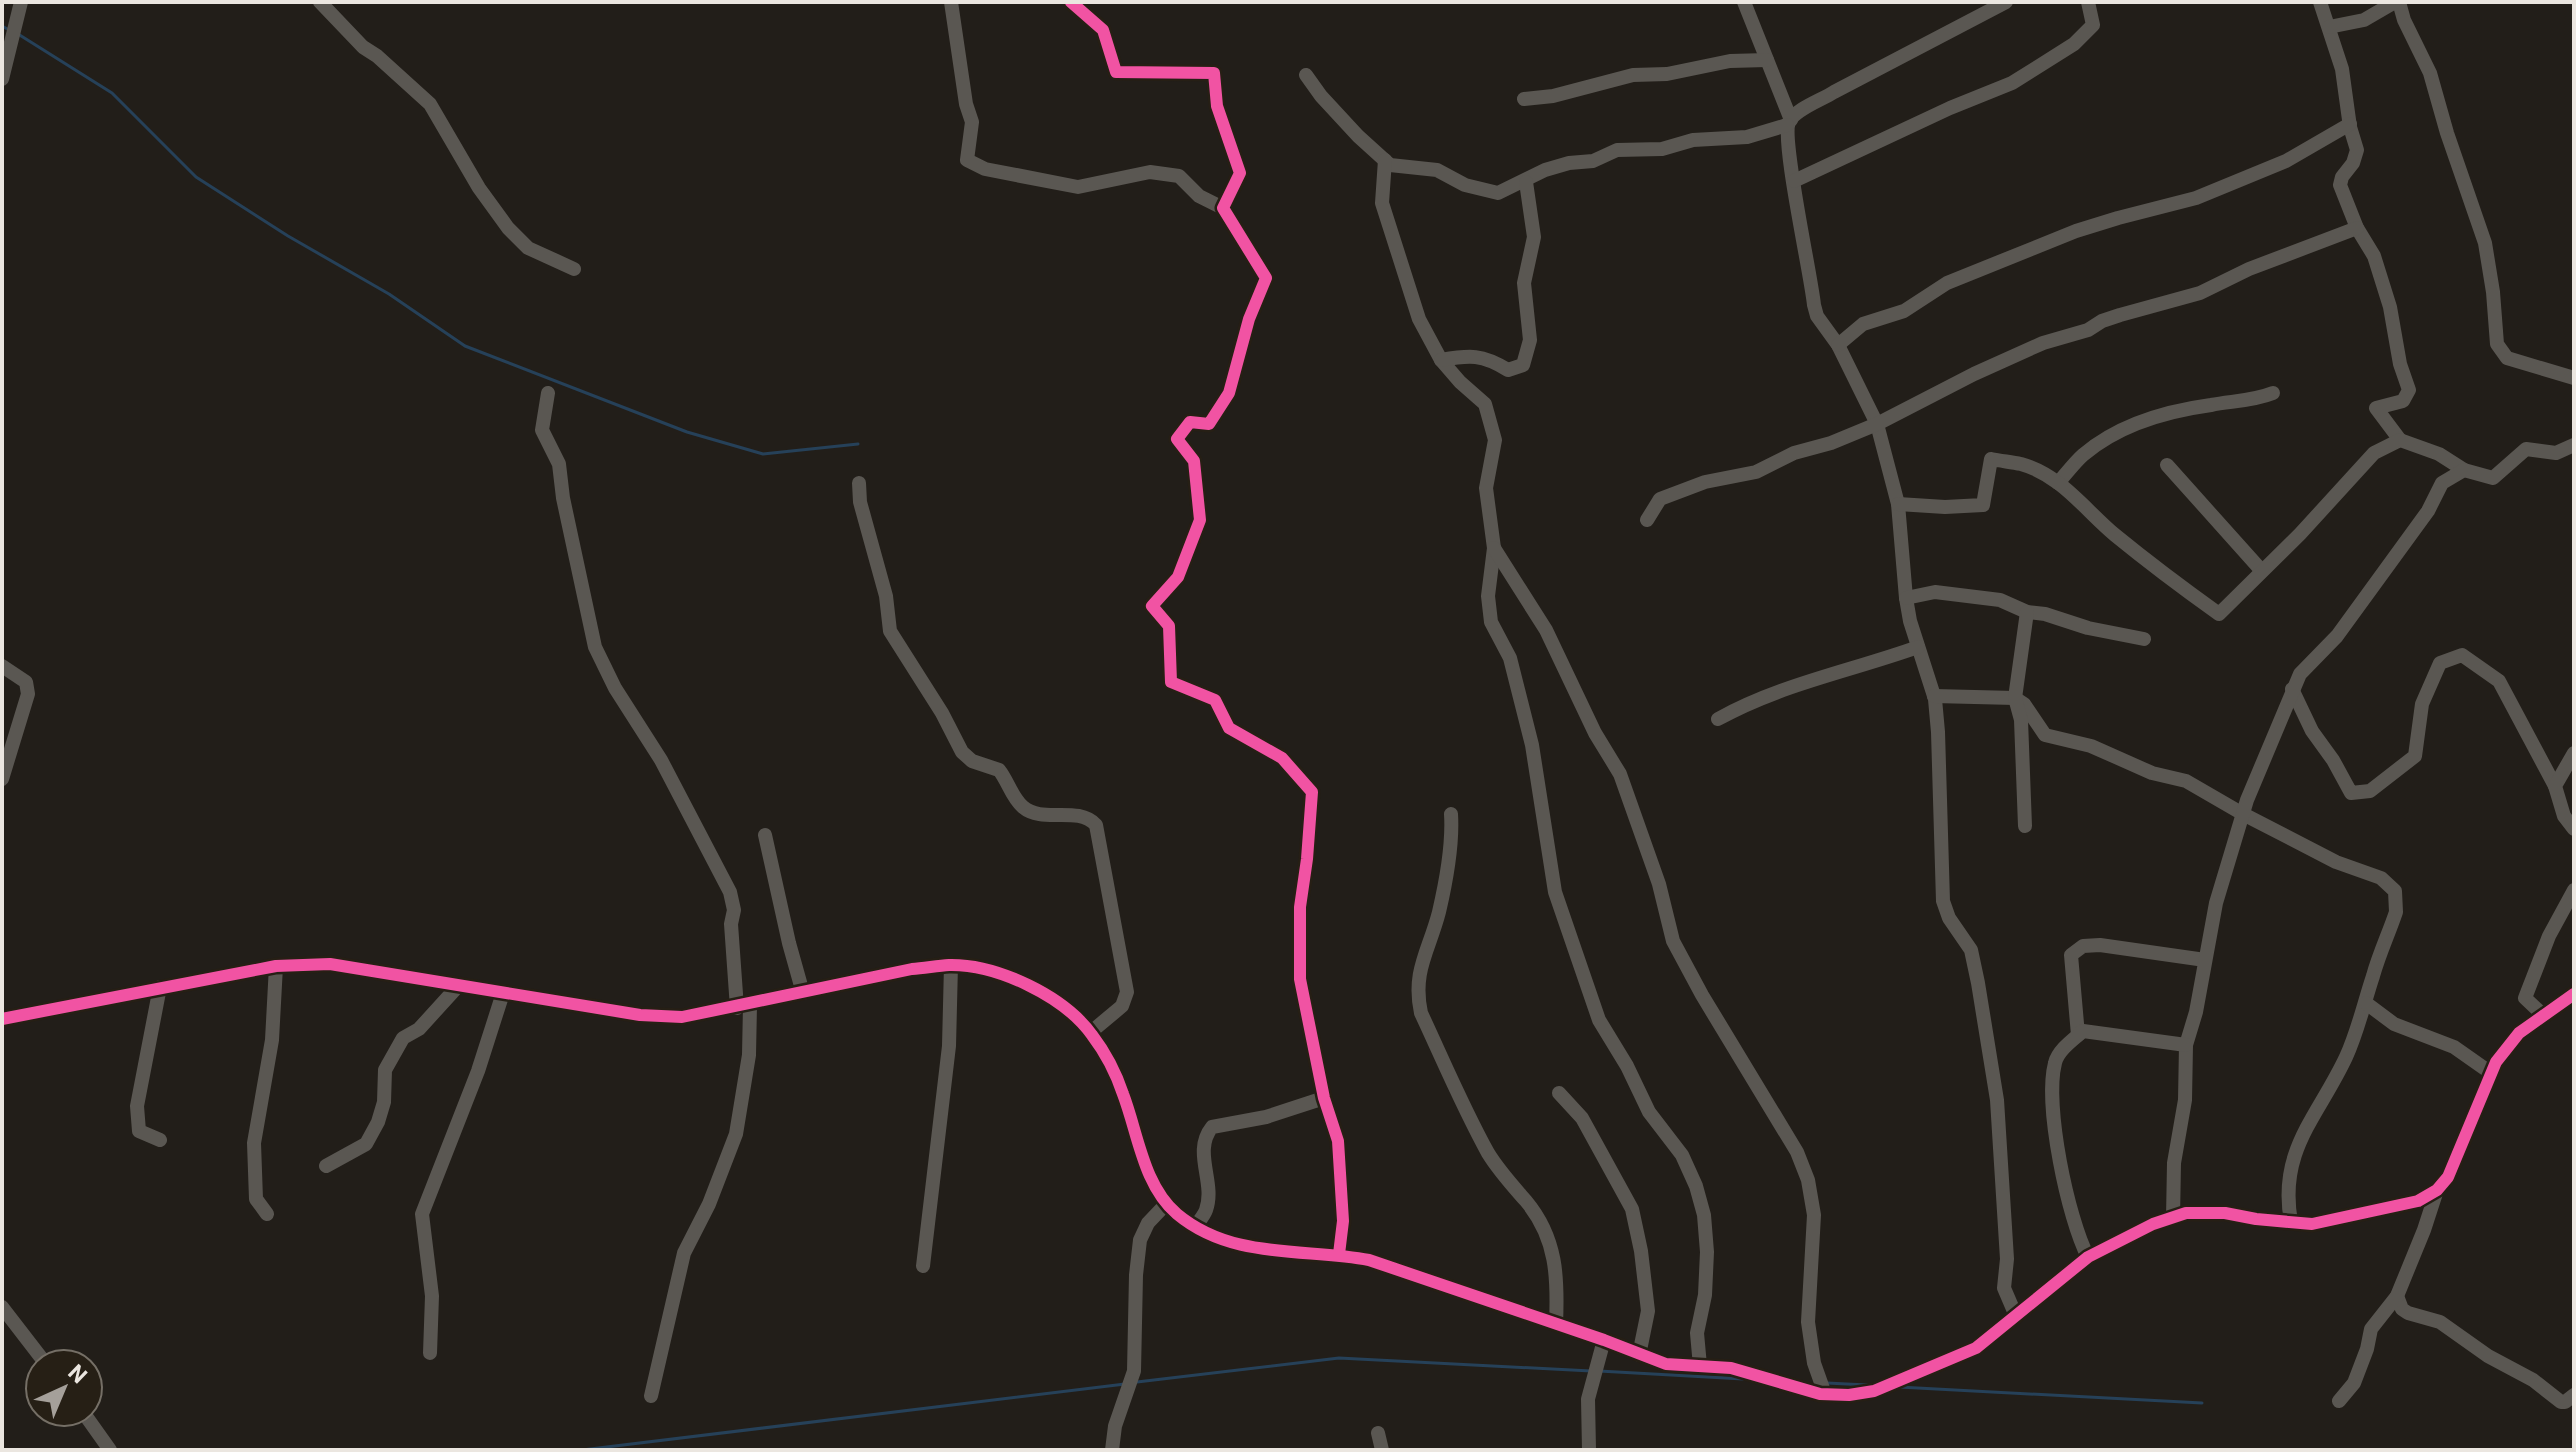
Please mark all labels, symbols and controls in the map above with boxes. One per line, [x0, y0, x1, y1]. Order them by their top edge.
north arrow [24, 1348, 104, 1428]
text: N [63, 1360, 92, 1388]

